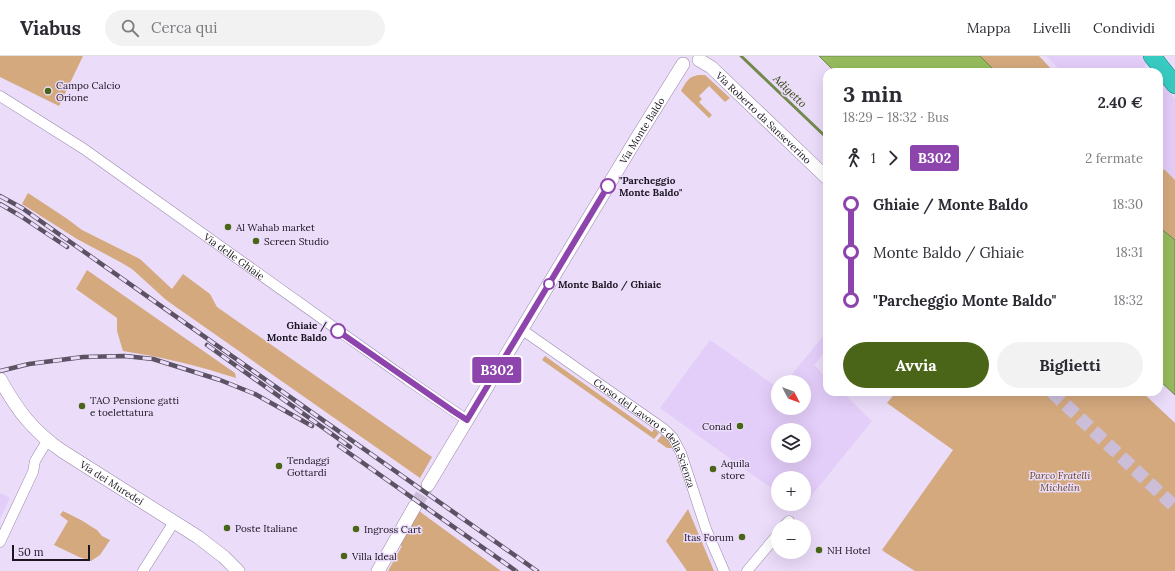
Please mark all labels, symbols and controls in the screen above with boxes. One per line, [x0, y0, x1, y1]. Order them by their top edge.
search box [105, 10, 385, 46]
text: Viabus [20, 16, 81, 40]
icon: search [119, 17, 141, 39]
text: Cerca qui [151, 18, 217, 37]
text: Mappa [967, 19, 1011, 37]
text: Livelli [1033, 19, 1071, 37]
text: Condividi [1093, 19, 1155, 37]
street label: Via Roberto da Sanseverino [713, 68, 814, 166]
water label: Adigetto [770, 71, 810, 111]
place label: Campo Calcio Orione [56, 79, 121, 104]
text: 3 min [843, 80, 903, 108]
marker: Campo Calcio Orione [43, 86, 53, 96]
text: 2.40 € [1098, 93, 1143, 112]
street label: Via Monte Baldo [616, 95, 667, 167]
text: 18:29 – 18:32 · Bus [843, 109, 949, 126]
icon: walk [843, 147, 865, 169]
icon: forward [882, 147, 904, 169]
text: B302 [918, 149, 951, 167]
text: 1 [871, 150, 876, 167]
text: 2 fermate [1085, 150, 1143, 167]
place label: "Parcheggio Monte Baldo" [619, 174, 682, 199]
marker: "Parcheggio Monte Baldo" [600, 178, 616, 194]
text: Ghiaie / Monte Baldo [873, 195, 1028, 214]
text: 18:30 [1112, 196, 1143, 213]
place label: Al Wahab market [235, 221, 315, 234]
marker: Al Wahab market [223, 222, 233, 232]
street label: Via delle Ghiaie [201, 229, 268, 283]
place label: Screen Studio [264, 235, 329, 248]
marker: Screen Studio [251, 236, 261, 246]
text: Monte Baldo / Ghiaie [873, 243, 1024, 262]
text: 18:31 [1116, 244, 1143, 261]
marker: Monte Baldo / Ghiaie [543, 278, 555, 290]
place label: Monte Baldo / Ghiaie [558, 278, 662, 291]
text: "Parcheggio Monte Baldo" [873, 291, 1056, 310]
text: 18:32 [1113, 292, 1143, 309]
place label: Ghiaie / Monte Baldo [267, 319, 327, 344]
marker: Ghiaie / Monte Baldo [330, 323, 346, 339]
button: Avvia [843, 342, 989, 388]
button: Biglietti [997, 342, 1143, 388]
line badge: B302 [469, 357, 525, 383]
text: B302 [480, 361, 514, 379]
street label: Corso del Lavoro e della Scienza [591, 375, 698, 489]
north arrow [771, 375, 811, 415]
map controls [771, 375, 811, 559]
place label: TAO Pensione gatti e toelettatura [90, 394, 179, 419]
marker: TAO Pensione gatti e toelettatura [77, 401, 87, 411]
place label: Conad [702, 420, 732, 433]
marker: Conad [735, 421, 745, 431]
button: layers [771, 423, 811, 463]
place label: Tendaggi Gottardi [287, 454, 330, 479]
street label: Via dei Muredei [77, 457, 146, 508]
place label: Aquila store [720, 457, 750, 482]
marker: Tendaggi Gottardi [274, 461, 284, 471]
marker: Aquila store [708, 464, 718, 474]
park label: Parco Fratelli Michelin [1030, 469, 1091, 494]
button: + [771, 471, 811, 511]
button: − [771, 519, 811, 559]
place label: Poste Italiane [235, 522, 298, 535]
marker: Poste Italiane [222, 523, 232, 533]
place label: Ingross Cart [364, 523, 421, 536]
marker: Ingross Cart [351, 524, 361, 534]
place label: Itas Forum [684, 531, 734, 544]
marker: Itas Forum [737, 532, 747, 542]
scale bar [12, 543, 90, 562]
place label: NH Hotel [827, 544, 871, 557]
text: 50 m [18, 545, 44, 559]
marker: NH Hotel [814, 545, 824, 555]
place label: Villa Ideal [351, 550, 397, 563]
marker: Villa Ideal [339, 551, 349, 561]

